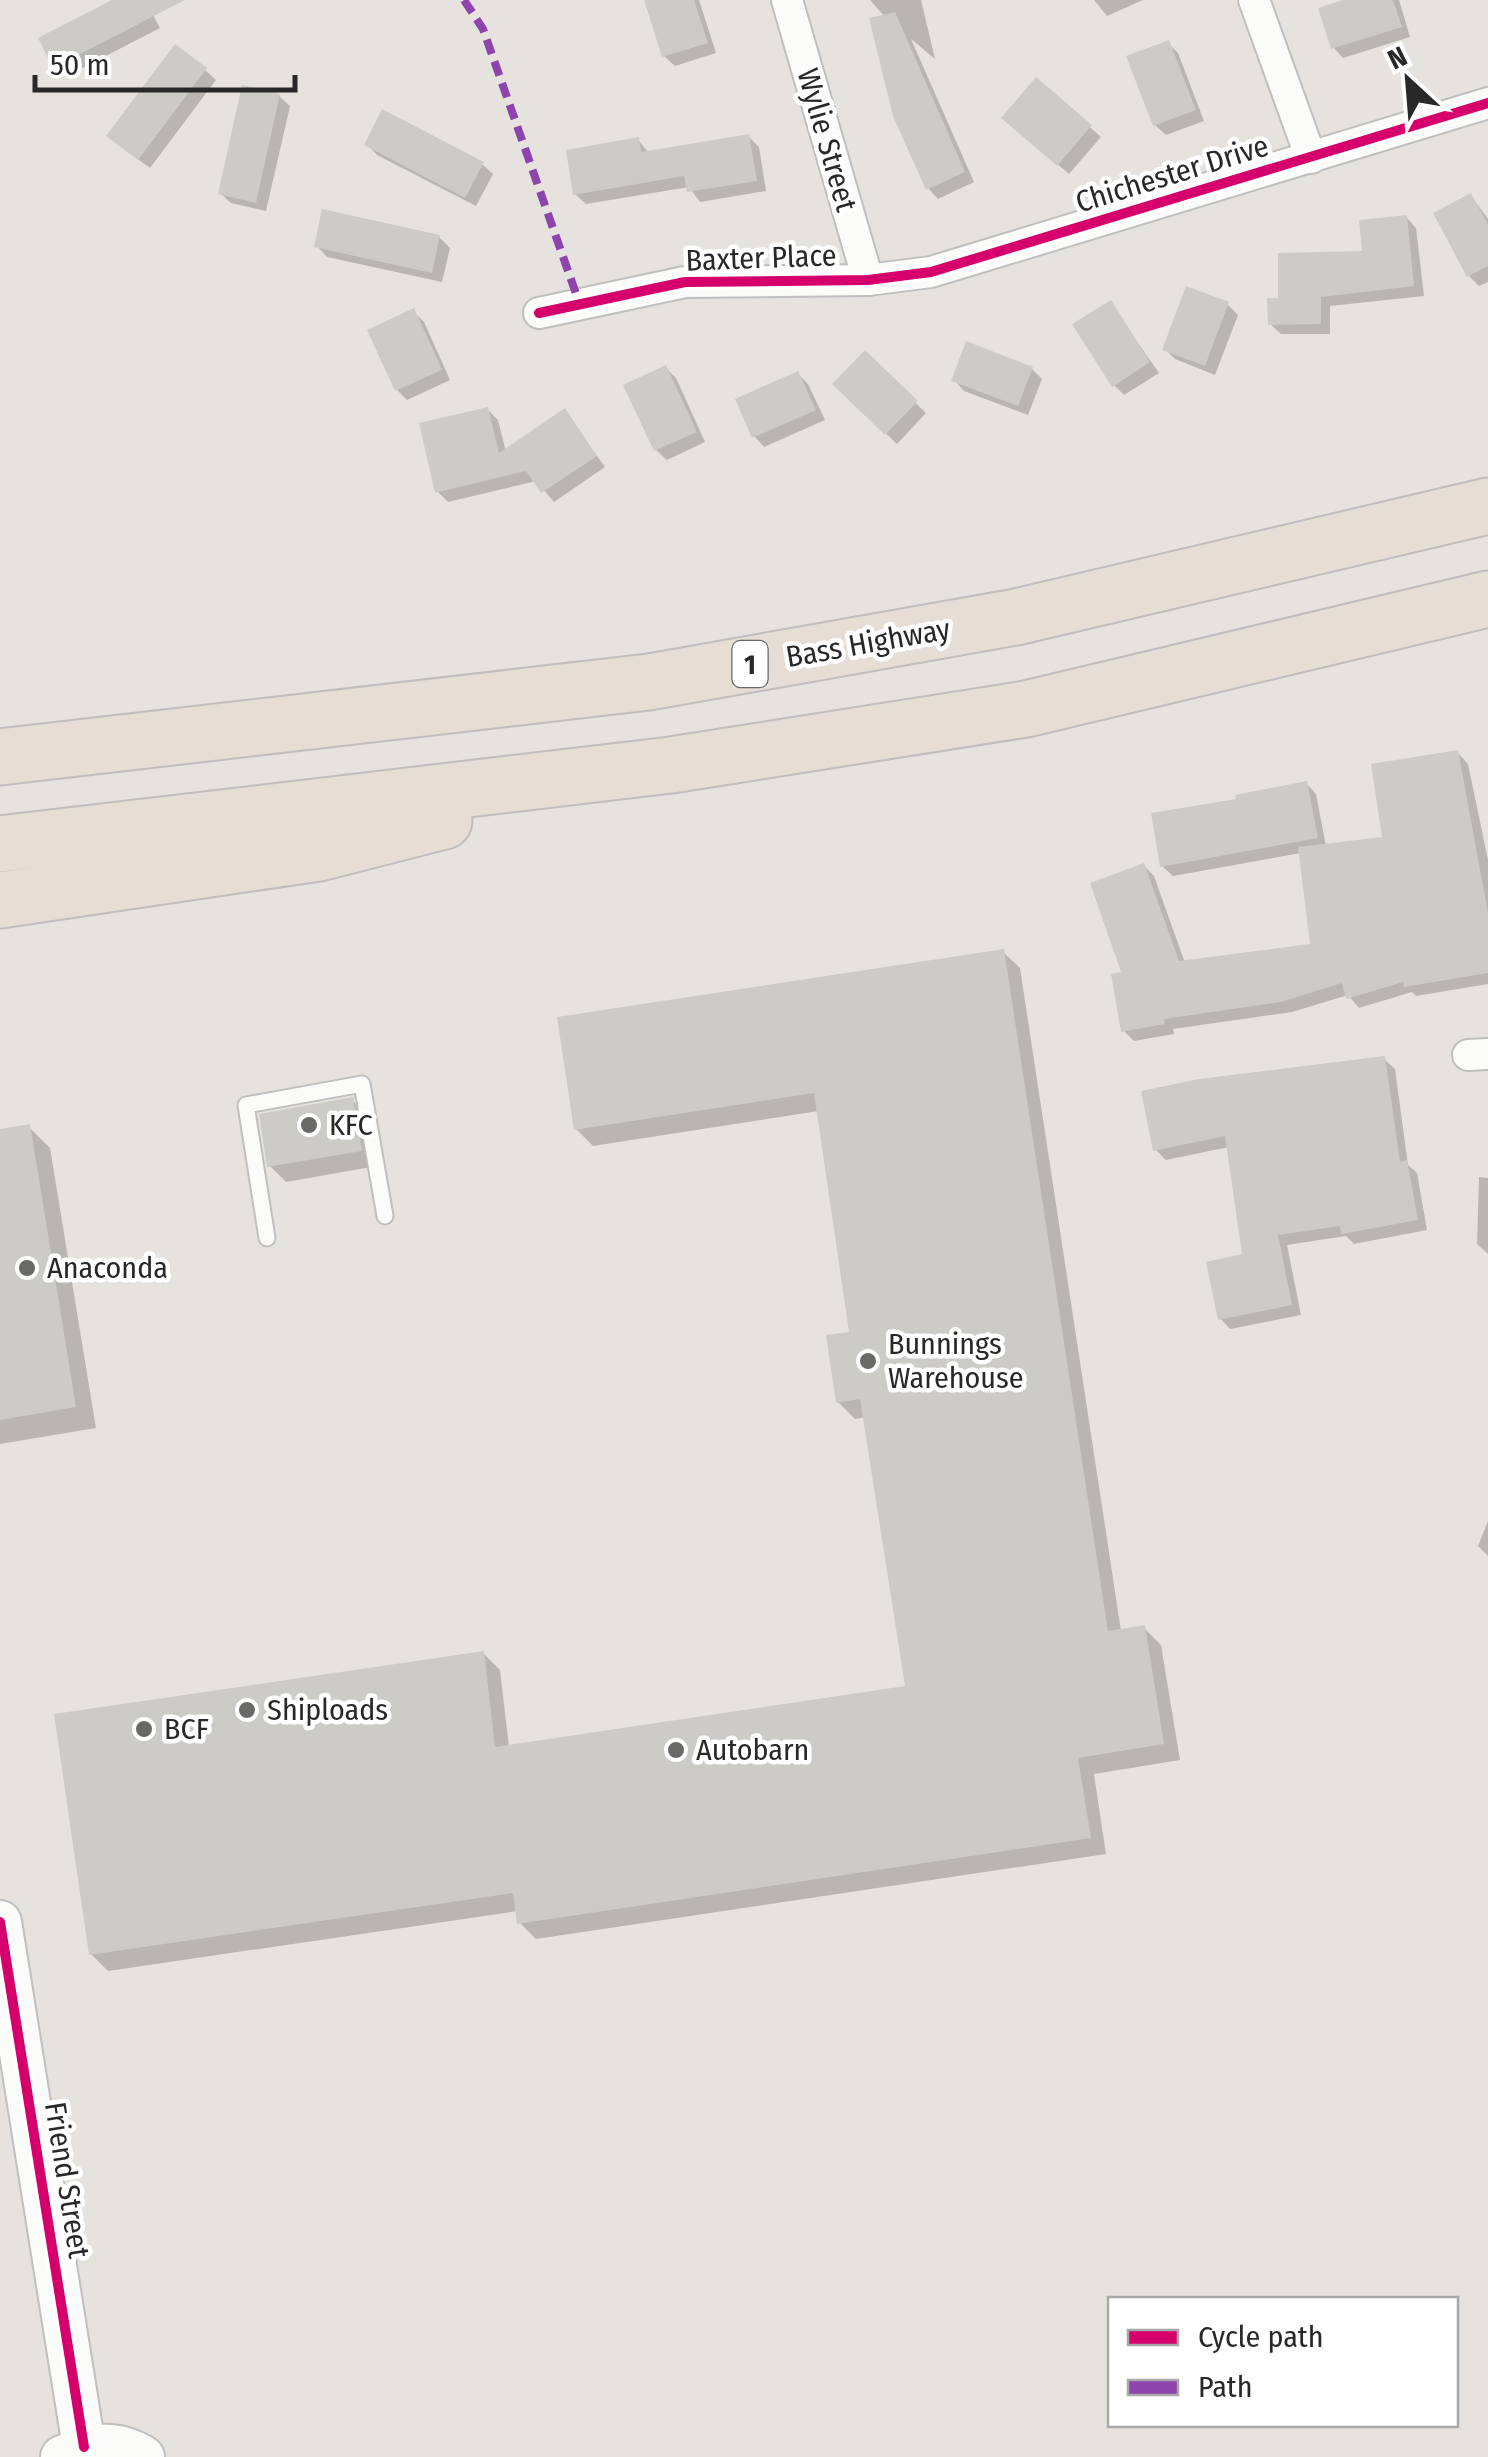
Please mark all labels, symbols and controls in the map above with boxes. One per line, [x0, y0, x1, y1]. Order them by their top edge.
scale bar [35, 30, 295, 92]
north arrow [1358, 30, 1458, 130]
text: N [1382, 39, 1412, 76]
text: 50 m [50, 47, 110, 83]
street label: Wylie Street [789, 64, 865, 216]
street label: Chichester Drive [1071, 128, 1273, 220]
street label: Baxter Place [685, 237, 837, 279]
street label: Bass Highway [783, 611, 953, 675]
road number: 1 [732, 641, 768, 687]
place label: KFC [329, 1107, 373, 1143]
marker: KFC [298, 1114, 320, 1136]
place label: Anaconda [47, 1250, 168, 1286]
marker: Anaconda [16, 1257, 38, 1279]
place label: Bunnings Warehouse [888, 1326, 1024, 1396]
marker: Bunnings Warehouse [857, 1350, 879, 1372]
place label: Shiploads [267, 1692, 388, 1728]
marker: Shiploads [236, 1699, 258, 1721]
place label: BCF [164, 1711, 209, 1747]
marker: BCF [133, 1718, 155, 1740]
place label: Autobarn [696, 1732, 809, 1768]
marker: Autobarn [665, 1739, 687, 1761]
street label: Friend Street [37, 2099, 97, 2261]
legend [1108, 2297, 1458, 2427]
text: Cycle path [1198, 2319, 1324, 2355]
text: Path [1198, 2369, 1252, 2405]

